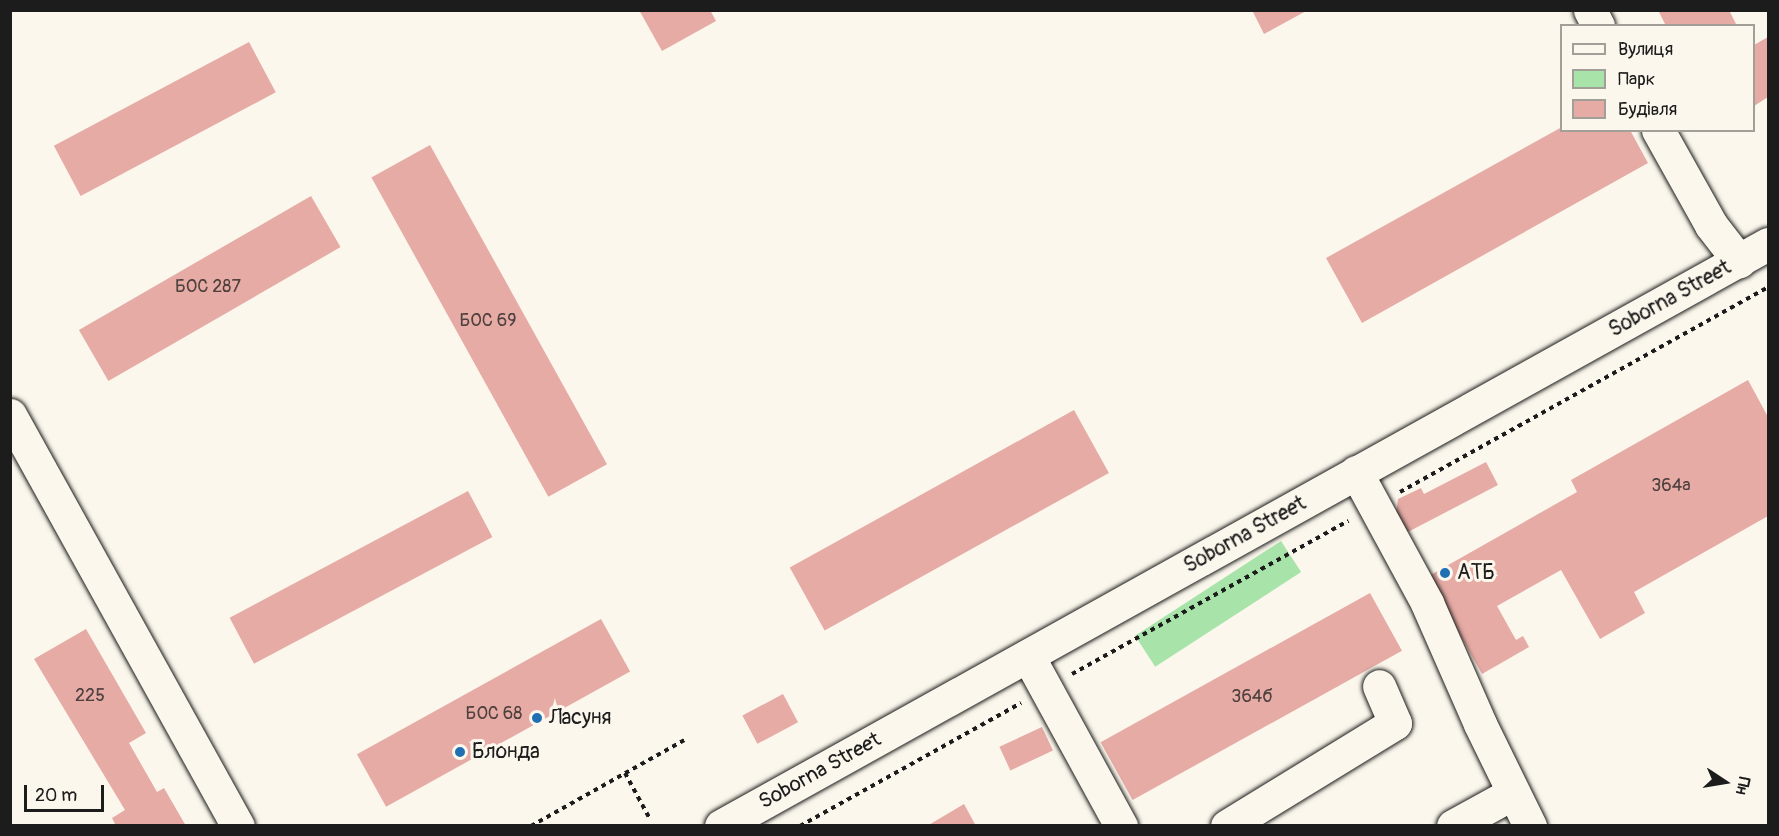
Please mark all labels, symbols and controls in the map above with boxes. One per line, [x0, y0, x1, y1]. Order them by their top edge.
legend [1560, 24, 1755, 132]
text: Вулиця [1618, 38, 1673, 61]
text: Парк [1618, 68, 1655, 91]
text: Будівля [1618, 98, 1677, 121]
street label: Soborna Street [1605, 255, 1735, 343]
house number: БОС 287 [175, 276, 241, 298]
house number: БОС 69 [460, 310, 516, 332]
house number: 364а [1651, 475, 1691, 497]
street label: Soborna Street [1180, 491, 1310, 579]
place label: АТБ [1457, 560, 1495, 586]
marker: АТБ [1438, 566, 1452, 580]
house number: 225 [75, 685, 105, 707]
house number: 364б [1231, 686, 1273, 708]
house number: БОС 68 [466, 703, 522, 725]
place label: Ласуня [549, 705, 611, 731]
marker: Ласуня [530, 711, 544, 725]
street label: Soborna Street [755, 727, 885, 815]
place label: Блонда [472, 739, 540, 765]
marker: Блонда [453, 745, 467, 759]
north arrow [1695, 752, 1755, 812]
scale bar [27, 773, 106, 811]
text: Пн [1731, 775, 1754, 796]
text: 20 m [35, 784, 77, 807]

